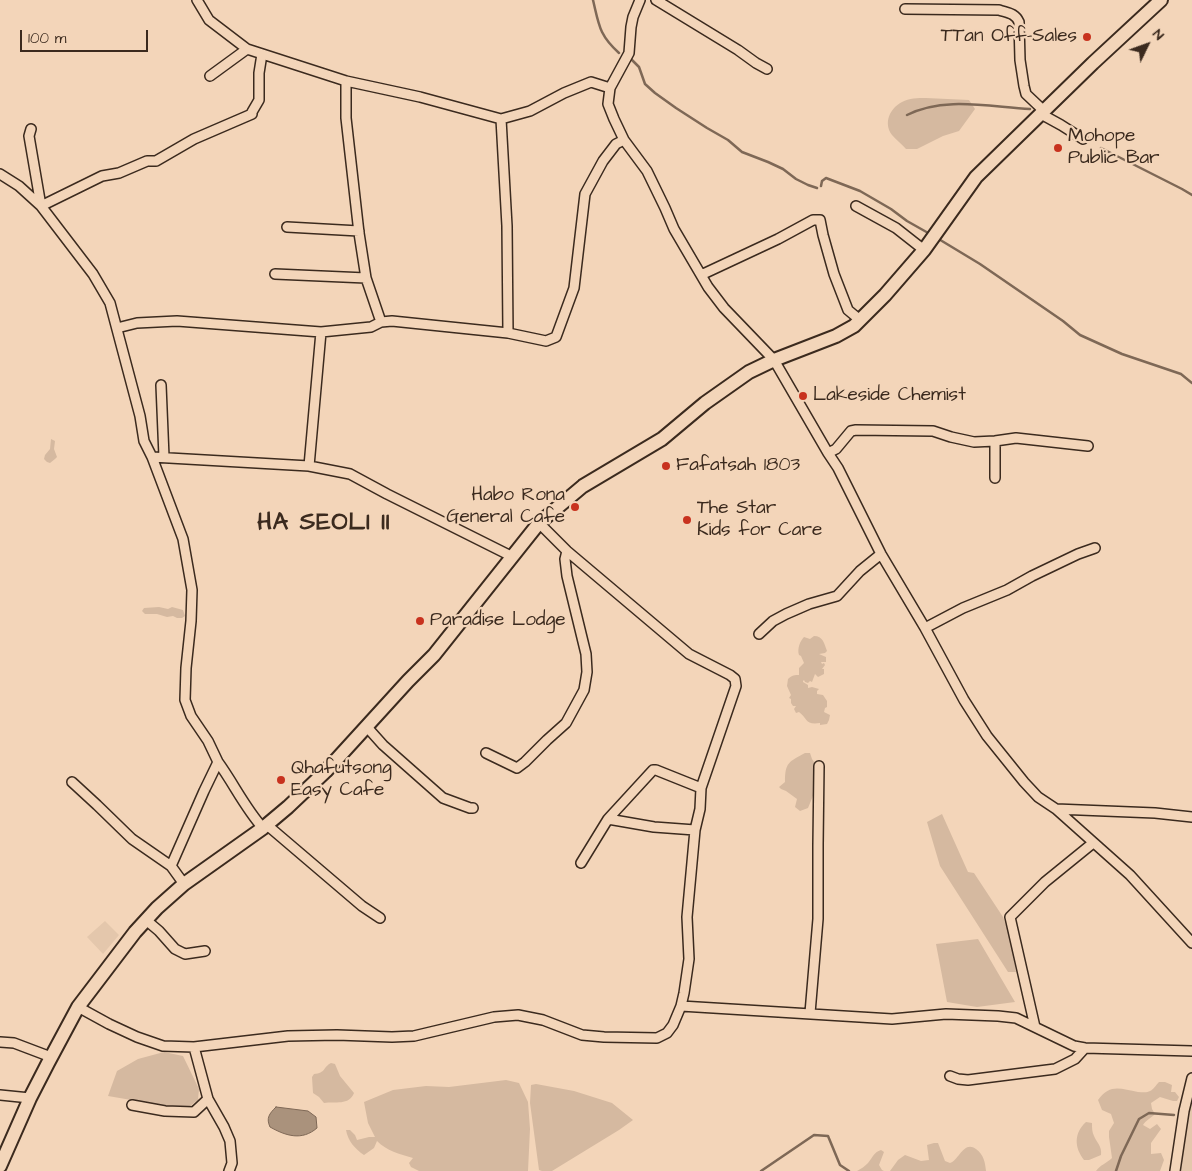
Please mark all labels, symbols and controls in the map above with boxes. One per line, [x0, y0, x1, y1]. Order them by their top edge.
scale bar [22, 20, 150, 52]
north arrow [1122, 20, 1172, 70]
text: N [1148, 25, 1169, 45]
place label: TTan Off-Sales [941, 26, 1077, 48]
text: 100 m [28, 28, 67, 49]
marker: TTan Off-Sales [1081, 31, 1093, 43]
place label: Mohope Public Bar [1068, 126, 1160, 170]
marker: Mohope Public Bar [1052, 142, 1064, 154]
place label: Lakeside Chemist [813, 385, 966, 407]
marker: Lakeside Chemist [797, 390, 809, 402]
place label: Fafatsah 1803 [676, 455, 800, 477]
marker: Fafatsah 1803 [660, 460, 672, 472]
place label: Habo Rona General Cafe [446, 485, 565, 529]
place label: The Star Kids for Care [697, 498, 822, 542]
marker: Habo Rona General Cafe [569, 501, 581, 513]
district label: HA SEOLI II [256, 510, 392, 538]
marker: The Star Kids for Care [681, 514, 693, 526]
place label: Paradise Lodge [430, 610, 566, 632]
marker: Paradise Lodge [414, 615, 426, 627]
place label: Qhafutsong Easy Cafe [291, 758, 392, 802]
marker: Qhafutsong Easy Cafe [275, 774, 287, 786]

